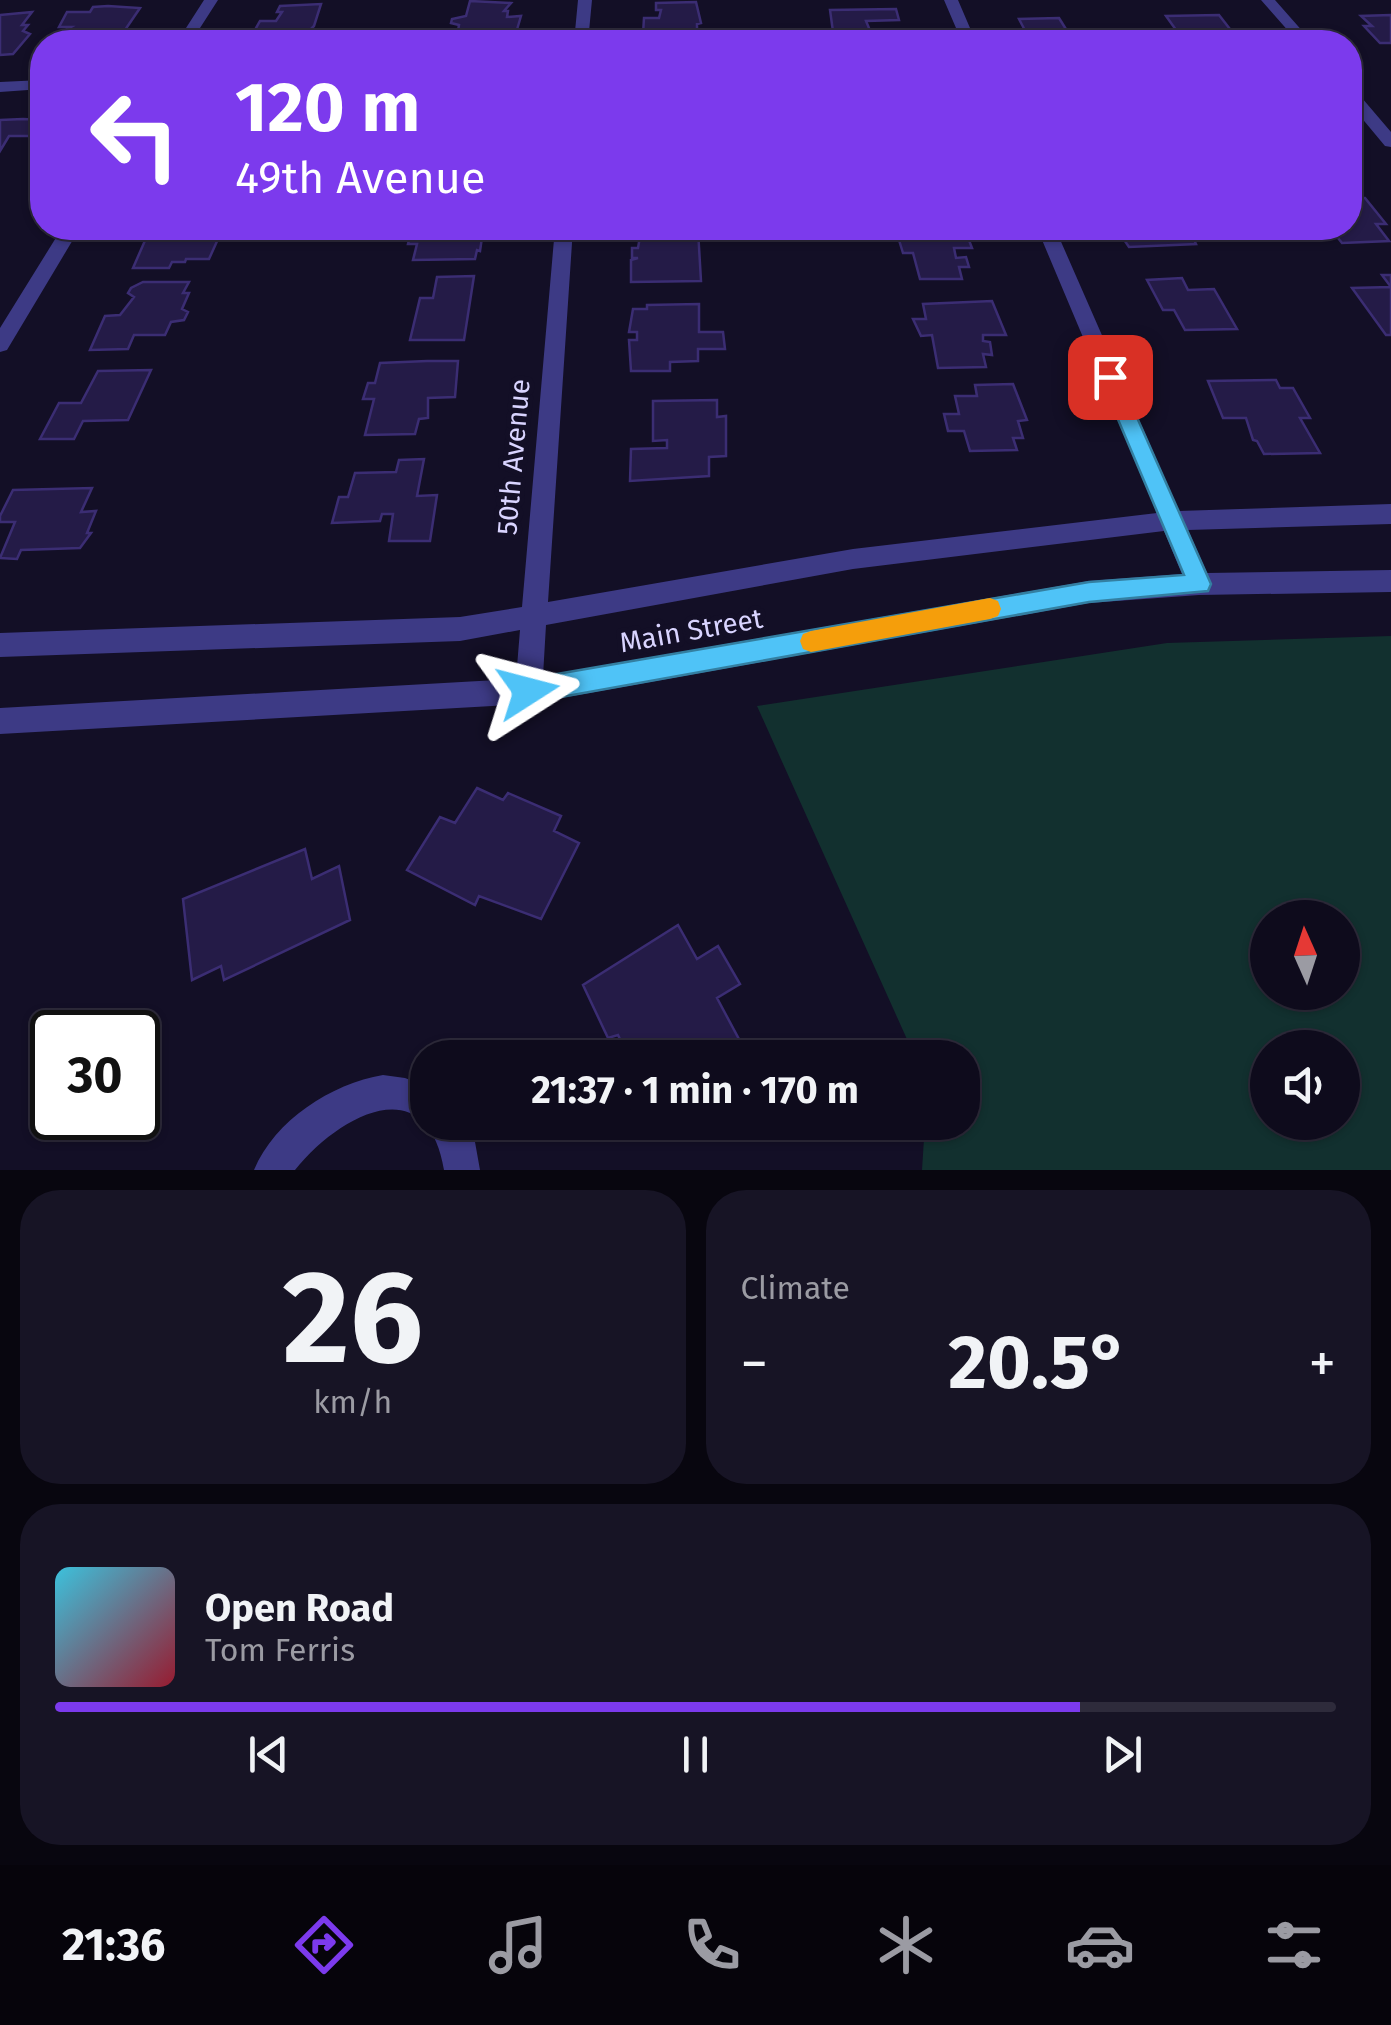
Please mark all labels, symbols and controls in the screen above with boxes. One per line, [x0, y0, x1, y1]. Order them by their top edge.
text: 120 m [235, 66, 420, 150]
icon: left [70, 70, 200, 200]
text: 49th Avenue [235, 151, 486, 205]
pin [1068, 335, 1153, 420]
icon: arrive [1083, 350, 1138, 405]
street label: 50th Avenue [490, 378, 537, 536]
street label: Main Street [617, 602, 766, 659]
position arrow [476, 639, 580, 743]
north arrow [1250, 900, 1360, 1010]
map controls [1250, 900, 1360, 1140]
speed limit sign: 30 [30, 1010, 160, 1140]
button: sound [1250, 1030, 1360, 1140]
text: 21:37 · 1 min · 170 m [531, 1067, 859, 1113]
text: 26 [282, 1240, 423, 1396]
text: Climate [741, 1269, 850, 1307]
text: 20.5° [948, 1318, 1128, 1408]
text: − [741, 1331, 768, 1397]
text: + [1309, 1331, 1336, 1397]
text: km/h [313, 1383, 392, 1421]
text: Open Road [205, 1585, 394, 1631]
text: Tom Ferris [205, 1631, 355, 1669]
icon: previous [241, 1727, 296, 1782]
icon: pause [668, 1727, 723, 1782]
icon: next [1095, 1727, 1150, 1782]
icon: directions [289, 1910, 359, 1980]
icon: music [483, 1910, 553, 1980]
icon: phone [677, 1910, 747, 1980]
icon: climate [871, 1910, 941, 1980]
icon: car [1065, 1910, 1135, 1980]
icon: filters [1259, 1910, 1329, 1980]
text: 21:36 [62, 1918, 165, 1972]

